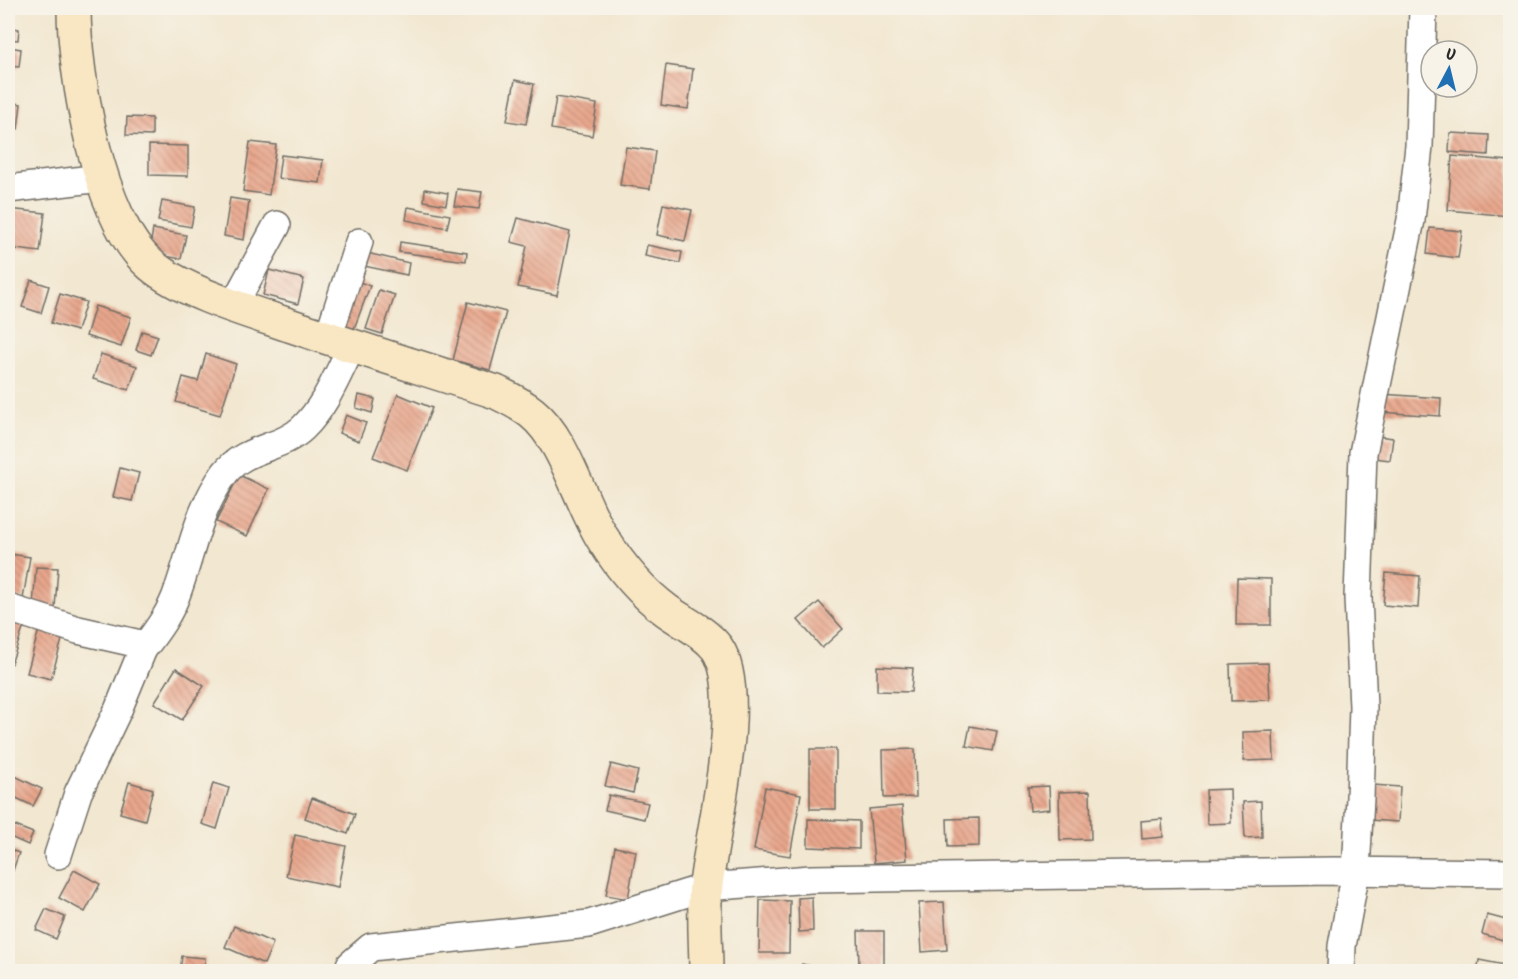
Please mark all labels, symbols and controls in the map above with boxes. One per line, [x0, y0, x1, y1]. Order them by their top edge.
north arrow [1419, 39, 1479, 99]
text: U [1444, 43, 1457, 69]

